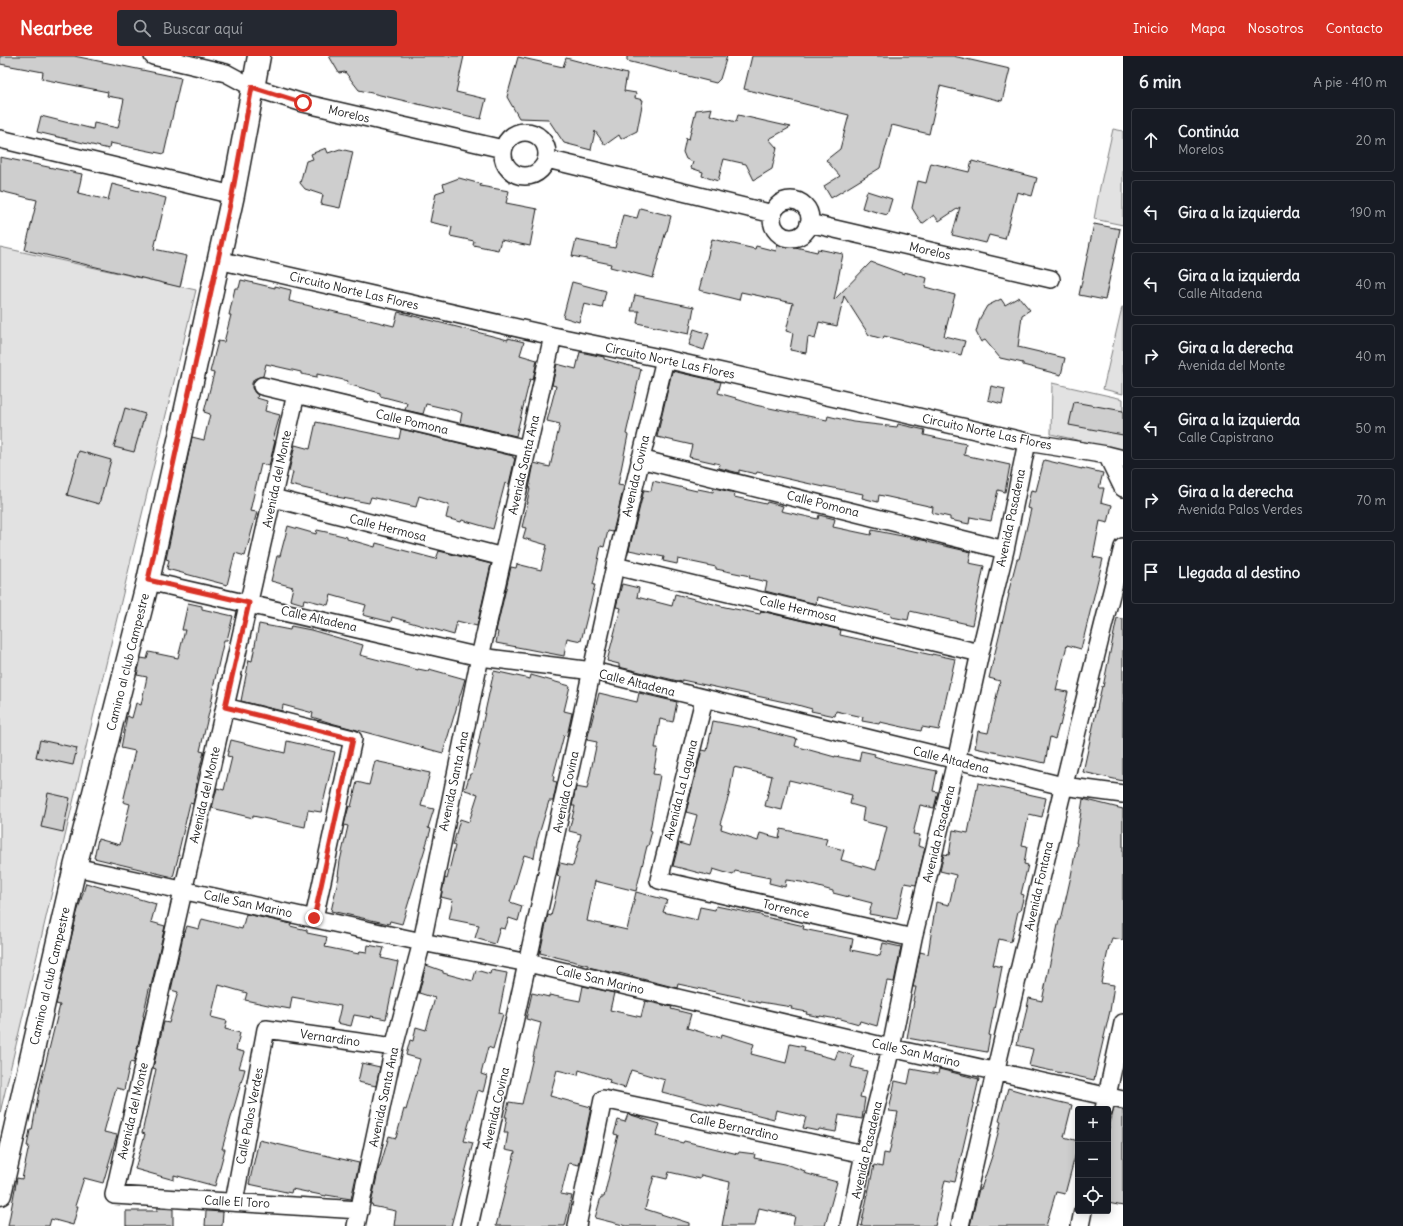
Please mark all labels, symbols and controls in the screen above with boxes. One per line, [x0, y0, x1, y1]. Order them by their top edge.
search box [117, 10, 397, 46]
text: Nearbee [20, 16, 93, 40]
icon: search [131, 17, 153, 39]
text: Buscar aquí [163, 19, 243, 38]
text: Inicio [1133, 19, 1168, 37]
text: Mapa [1190, 19, 1226, 37]
text: Nosotros [1248, 19, 1304, 37]
text: Contacto [1326, 19, 1383, 37]
text: 6 min [1139, 71, 1181, 93]
text: A pie · 410 m [1314, 74, 1387, 91]
route start [294, 94, 312, 112]
street label: Morelos [327, 101, 371, 126]
text: Continúa [1178, 122, 1239, 141]
icon: ahead [1140, 129, 1162, 151]
text: 20 m [1356, 132, 1386, 149]
text: Morelos [1178, 141, 1224, 158]
icon: left [1140, 201, 1162, 223]
text: Gira a la izquierda [1178, 203, 1300, 222]
text: 190 m [1350, 204, 1386, 221]
street label: Morelos [908, 238, 952, 263]
text: Gira a la izquierda [1178, 266, 1300, 285]
street label: Circuito Norte Las Flores [288, 268, 420, 313]
icon: left [1140, 273, 1162, 295]
text: 40 m [1355, 276, 1386, 293]
text: Calle Altadena [1178, 285, 1262, 302]
text: Gira a la derecha [1178, 338, 1293, 357]
street label: Circuito Norte Las Flores [604, 339, 736, 382]
icon: right [1140, 345, 1162, 367]
text: 40 m [1355, 348, 1386, 365]
text: Avenida del Monte [1178, 357, 1285, 374]
street label: Calle Pomona [374, 406, 450, 437]
street label: Circuito Norte Las Flores [921, 410, 1053, 453]
text: Gira a la izquierda [1178, 410, 1300, 429]
street label: Avenida Santa Ana [505, 413, 542, 516]
icon: left [1140, 417, 1162, 439]
text: 50 m [1355, 420, 1386, 437]
street label: Avenida del Monte [259, 429, 294, 529]
text: Calle Capistrano [1178, 429, 1274, 446]
street label: Avenida Covina [619, 434, 652, 518]
street label: Avenida Pasadena [993, 467, 1028, 568]
text: Gira a la derecha [1178, 482, 1293, 501]
street label: Calle Pomona [785, 487, 861, 520]
icon: right [1140, 489, 1162, 511]
text: 70 m [1357, 492, 1386, 509]
text: Avenida Palos Verdes [1178, 501, 1303, 518]
street label: Calle Hermosa [348, 511, 428, 544]
icon: arrive [1140, 561, 1162, 583]
text: Llegada al destino [1178, 563, 1300, 582]
street label: Camino al club Campestre [103, 592, 152, 732]
street label: Calle Hermosa [758, 592, 838, 625]
street label: Calle Altadena [279, 602, 359, 635]
street label: Calle Altadena [598, 666, 677, 699]
street label: Avenida Santa Ana [436, 729, 471, 832]
street label: Avenida La Laguna [661, 738, 700, 842]
street label: Calle Altadena [912, 743, 991, 776]
street label: Avenida del Monte [186, 745, 223, 845]
street label: Avenida Covina [550, 750, 582, 834]
street label: Avenida Pasadena [919, 784, 958, 884]
street label: Avenida Fontana [1021, 840, 1056, 932]
street label: Calle San Marino [202, 887, 294, 920]
street label: Torrence [761, 896, 811, 921]
street label: Camino al club Campestre [26, 905, 73, 1046]
route end [305, 909, 323, 927]
street label: Calle San Marino [554, 962, 646, 997]
street label: Vernardino [299, 1026, 361, 1049]
street label: Calle San Marino [870, 1035, 962, 1070]
street label: Avenida Santa Ana [366, 1045, 401, 1148]
street label: Avenida del Monte [114, 1061, 151, 1161]
street label: Calle Palos Verdes [233, 1066, 266, 1165]
street label: Avenida Covina [479, 1066, 512, 1150]
street label: Avenida Pasadena [848, 1100, 885, 1200]
map controls [1075, 1106, 1111, 1214]
button: + [1075, 1106, 1111, 1142]
street label: Calle Bernardino [688, 1110, 780, 1143]
button: − [1075, 1142, 1111, 1178]
button: locate [1075, 1178, 1111, 1214]
street label: Calle El Toro [204, 1192, 270, 1211]

